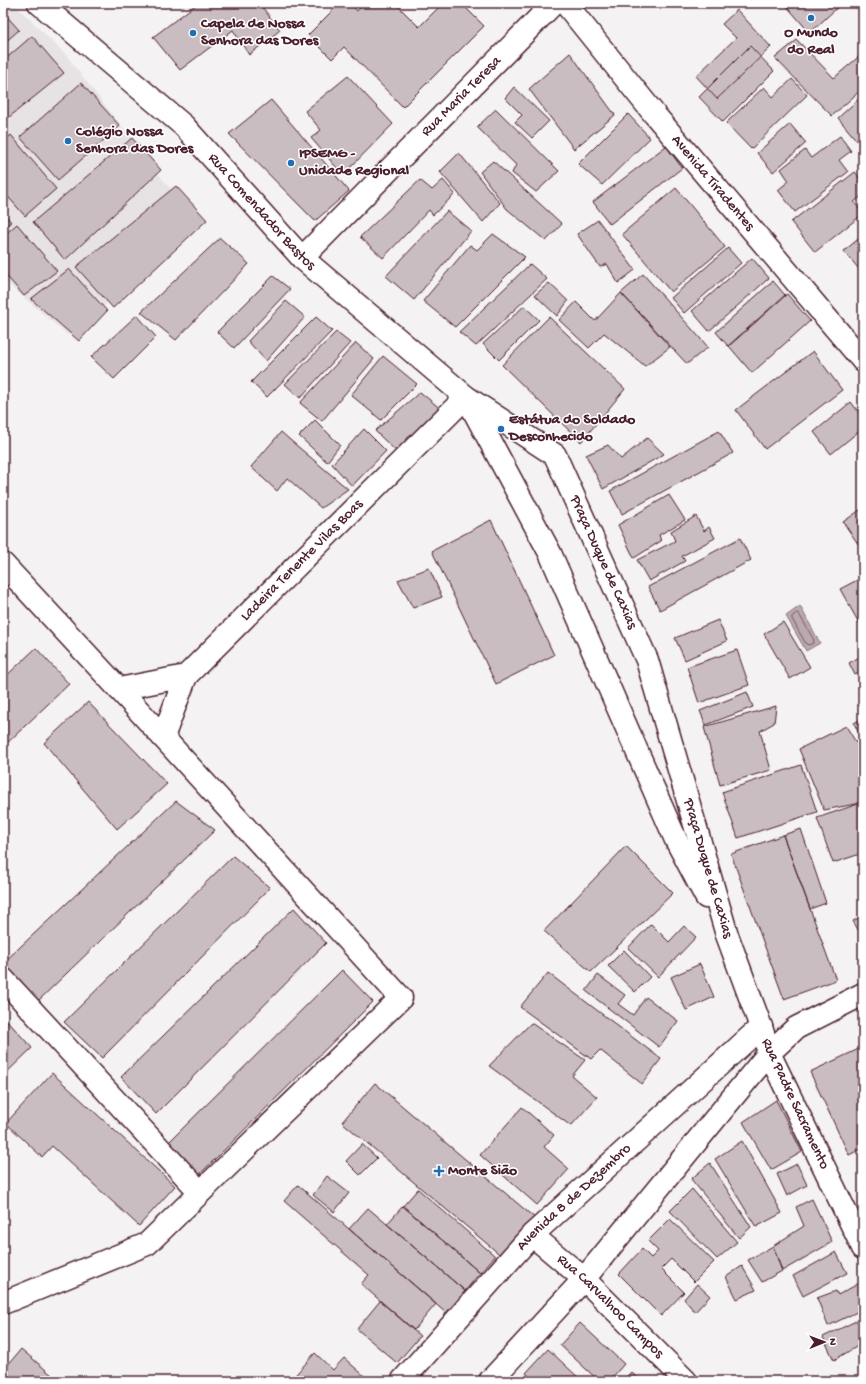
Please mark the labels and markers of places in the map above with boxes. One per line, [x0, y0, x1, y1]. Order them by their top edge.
marker: O Mundo do Real [806, 13, 816, 23]
place label: Capela de Nossa Senhora das Dores [200, 15, 320, 50]
place label: O Mundo do Real [784, 24, 838, 59]
marker: Capela de Nossa Senhora das Dores [188, 28, 198, 38]
place label: Colégio Nossa Senhora das Dores [75, 123, 195, 158]
marker: Colégio Nossa Senhora das Dores [63, 136, 73, 146]
place label: IPSEMG - Unidade Regional [299, 145, 410, 180]
marker: IPSEMG - Unidade Regional [286, 158, 296, 168]
place label: Estátua do Soldado Desconhecido [507, 411, 635, 446]
marker: Estátua do Soldado Desconhecido [496, 424, 506, 434]
place label: Monte Sião [448, 1162, 517, 1180]
marker: Monte Sião [433, 1165, 445, 1177]

